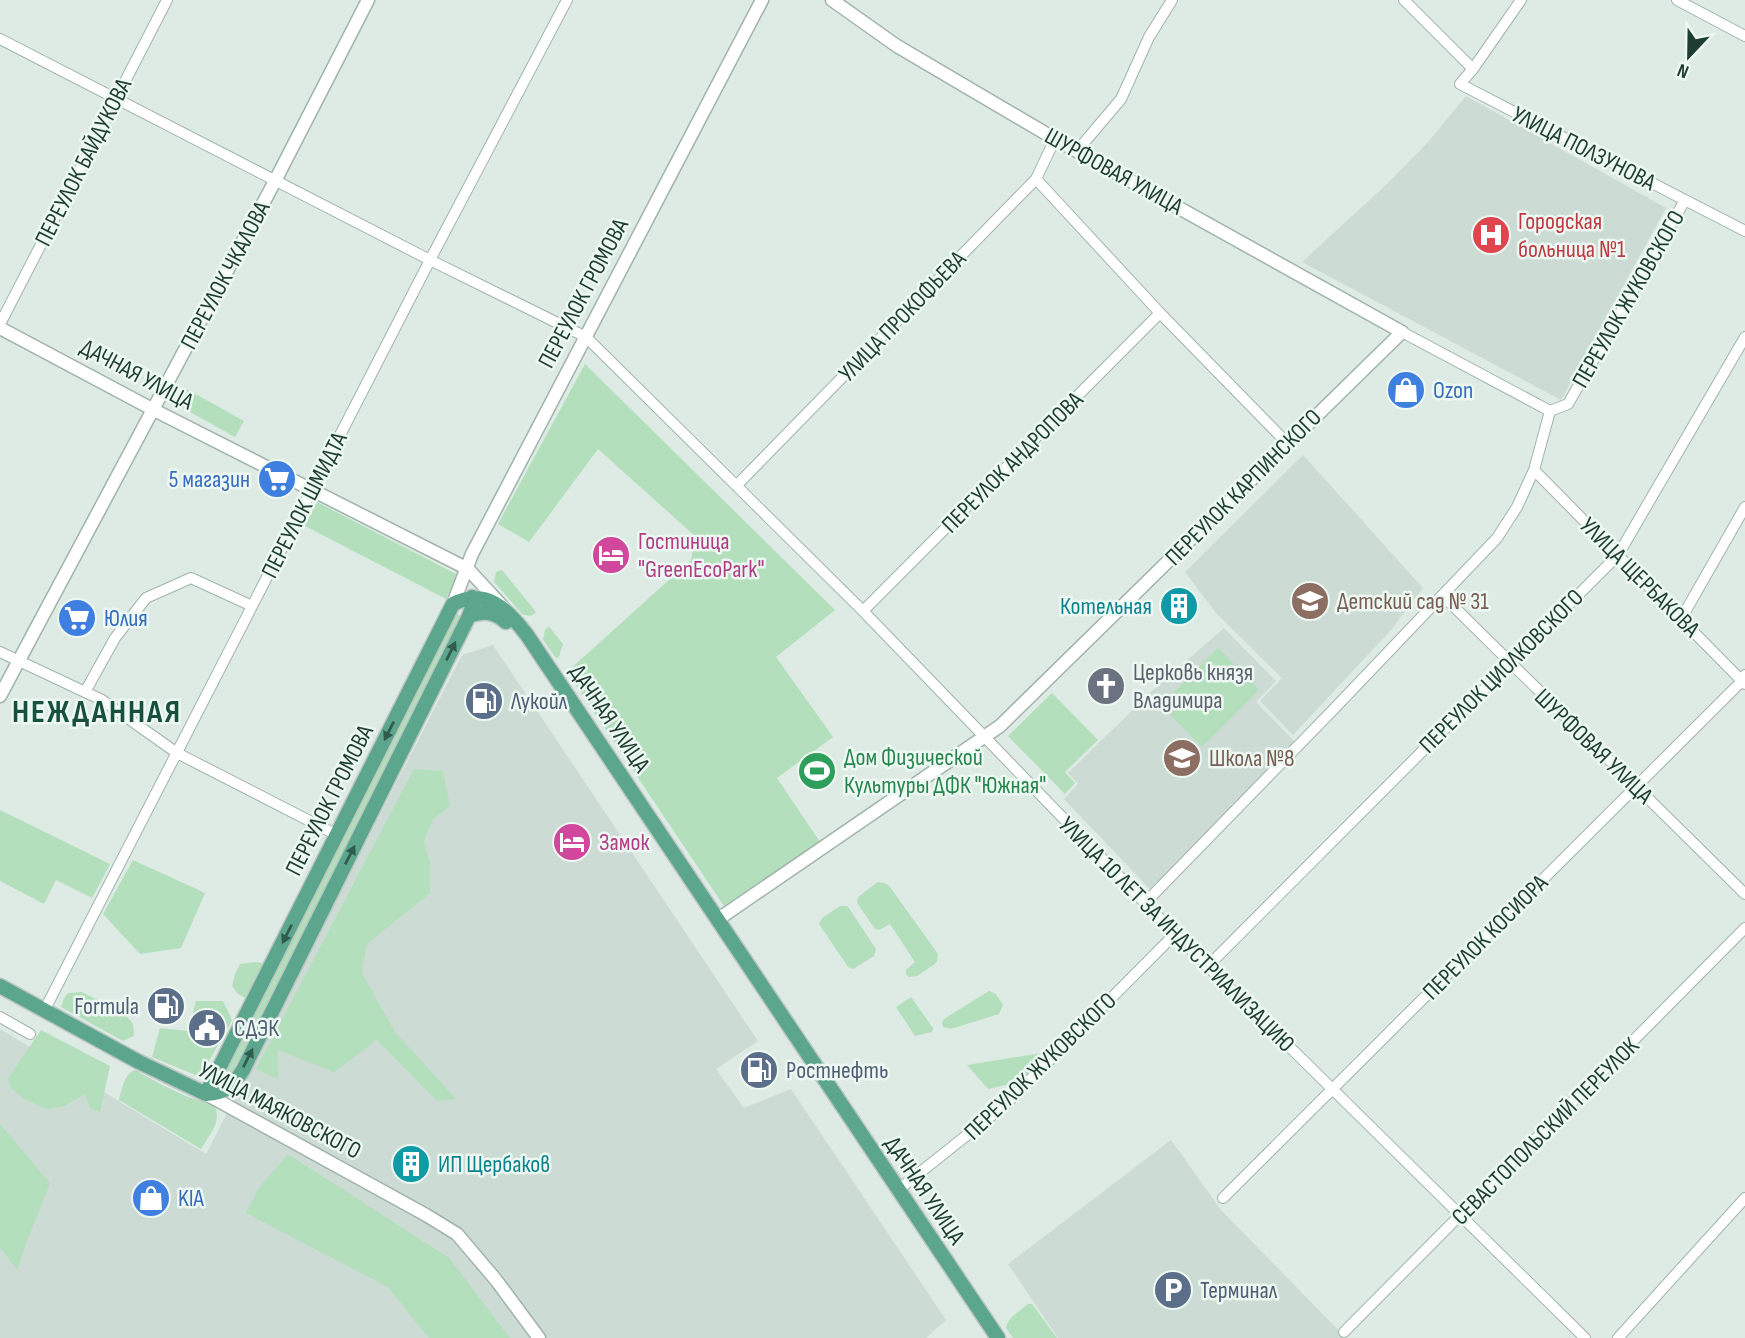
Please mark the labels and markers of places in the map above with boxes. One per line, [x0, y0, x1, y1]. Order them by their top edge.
place label: Городская больница №1 [1518, 207, 1626, 264]
hospital icon: Городская больница №1 [1470, 214, 1512, 256]
shop icon: Ozon [1385, 369, 1427, 411]
place label: Ozon [1433, 376, 1473, 405]
supermarket icon: 5 магазин [256, 458, 298, 500]
place label: 5 магазин [169, 465, 250, 494]
place label: Гостиница "GreenEcoPark" [638, 527, 764, 584]
hotel icon: Гостиница "GreenEcoPark" [590, 534, 632, 576]
school or university icon: Детский сад № 31 [1289, 580, 1331, 622]
building icon: Котельная [1158, 585, 1200, 627]
place label: Детский сад № 31 [1337, 587, 1489, 616]
place label: Котельная [1060, 592, 1152, 621]
supermarket icon: Юлия [56, 597, 98, 639]
place label: Юлия [104, 604, 148, 633]
place label: Церковь князя Владимира [1133, 658, 1253, 715]
church icon: Церковь князя Владимира [1085, 665, 1127, 707]
fuel station icon: Лукойл [463, 680, 505, 722]
place label: Лукойл [510, 687, 568, 716]
school or university icon: Школа №8 [1161, 737, 1203, 779]
place label: Дом Физической Культуры ДФК "Южная" [844, 743, 1046, 800]
place label: Школа №8 [1209, 744, 1295, 773]
sports icon: Дом Физической Культуры ДФК "Южная" [796, 750, 838, 792]
hotel icon: Замок [551, 821, 593, 863]
place label: Замок [599, 828, 650, 857]
fuel station icon: Formula [145, 985, 187, 1027]
place label: Formula [74, 992, 139, 1021]
public building icon: СДЭК [186, 1007, 228, 1049]
place label: СДЭК [234, 1014, 279, 1043]
fuel station icon: Ростнефть [738, 1049, 780, 1091]
place label: Ростнефть [786, 1056, 889, 1085]
building icon: ИП Щербаков [390, 1143, 432, 1185]
place label: ИП Щербаков [438, 1150, 550, 1179]
shop icon: KIA [130, 1177, 172, 1219]
place label: KIA [178, 1184, 205, 1213]
parking icon: Терминал [1152, 1269, 1194, 1311]
place label: Терминал [1200, 1276, 1278, 1305]

